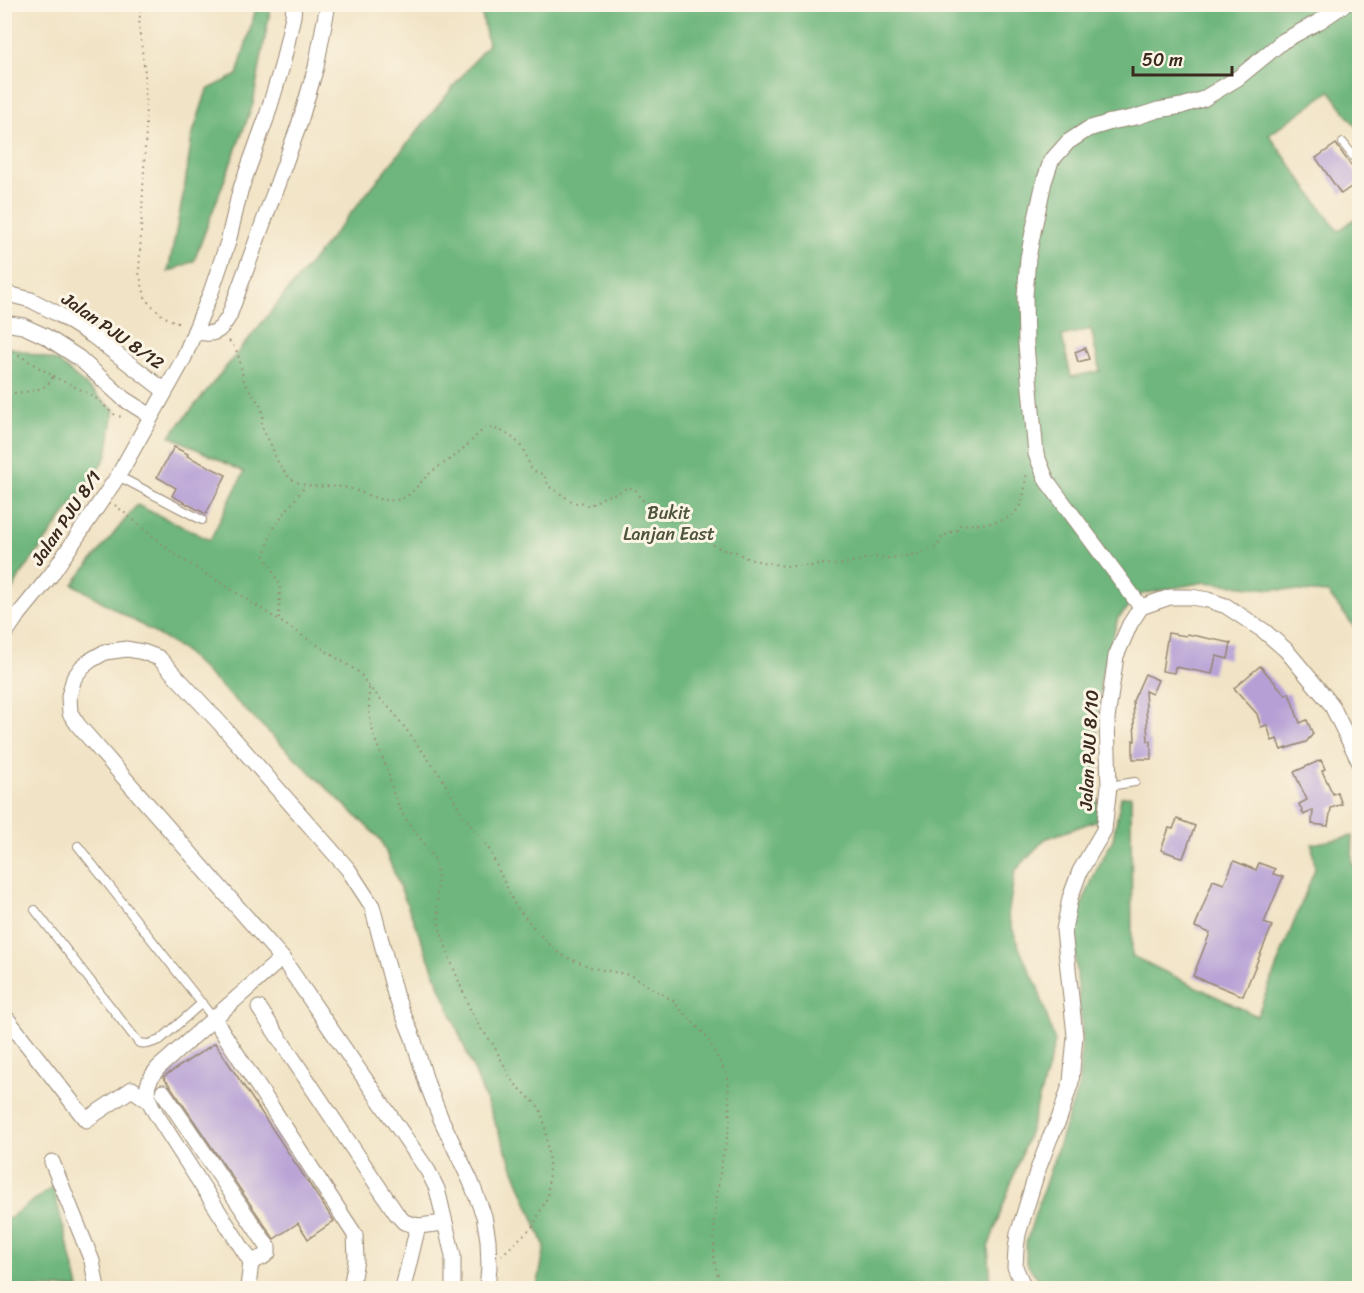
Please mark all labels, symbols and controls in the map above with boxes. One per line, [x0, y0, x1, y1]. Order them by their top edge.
scale bar [1133, 39, 1232, 77]
text: 50 m [1142, 44, 1183, 76]
street label: Jalan PJU 8/12 [54, 283, 171, 378]
street label: Jalan PJU 8/1 [22, 464, 110, 573]
park label: Bukit Lanjan East [623, 497, 715, 550]
street label: Jalan PJU 8/10 [1070, 689, 1108, 812]

